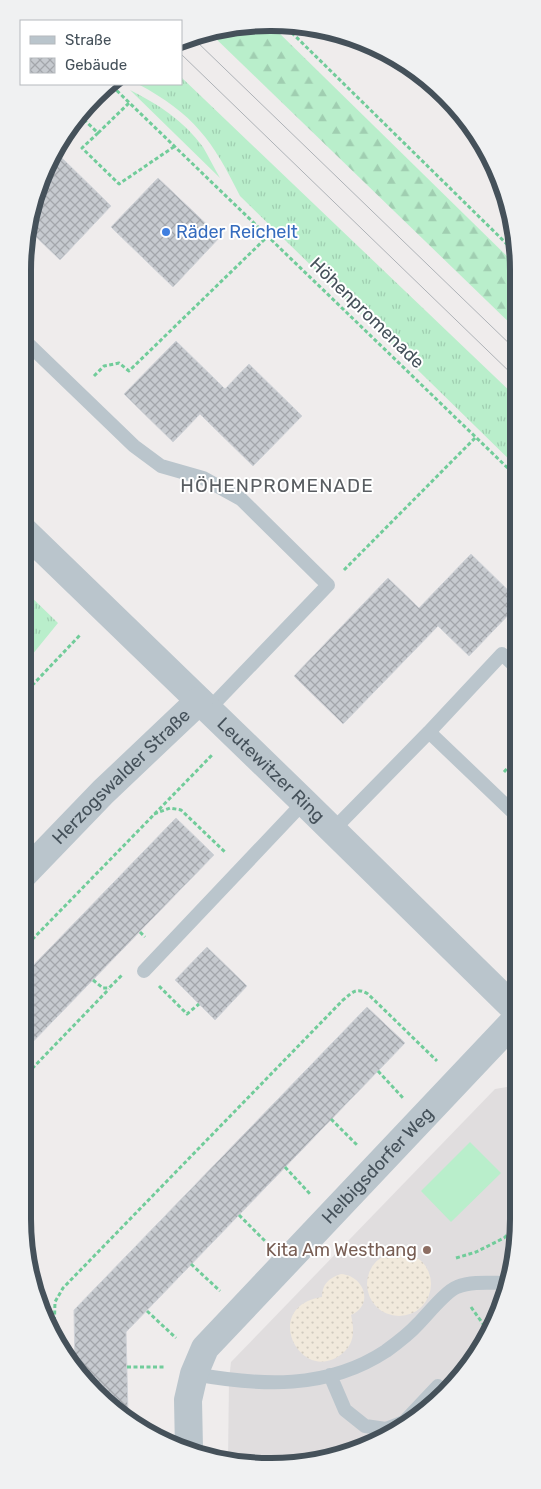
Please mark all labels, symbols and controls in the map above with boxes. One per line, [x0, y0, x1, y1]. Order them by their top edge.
legend [20, 20, 182, 85]
text: Straße [65, 31, 111, 49]
text: Gebäude [65, 56, 127, 74]
place label: Räder Reichelt [176, 221, 298, 243]
marker: Räder Reichelt [160, 226, 172, 238]
street label: Höhenpromenade [305, 253, 429, 373]
district label: HÖHENPROMENADE [180, 474, 374, 497]
street label: Herzogswalder Straße [47, 704, 195, 849]
street label: Leutewitzer Ring [212, 713, 329, 827]
street label: Helbigsdorfer Weg [317, 1103, 438, 1229]
place label: Kita Am Westhang [266, 1239, 417, 1261]
marker: Kita Am Westhang [421, 1244, 433, 1256]

